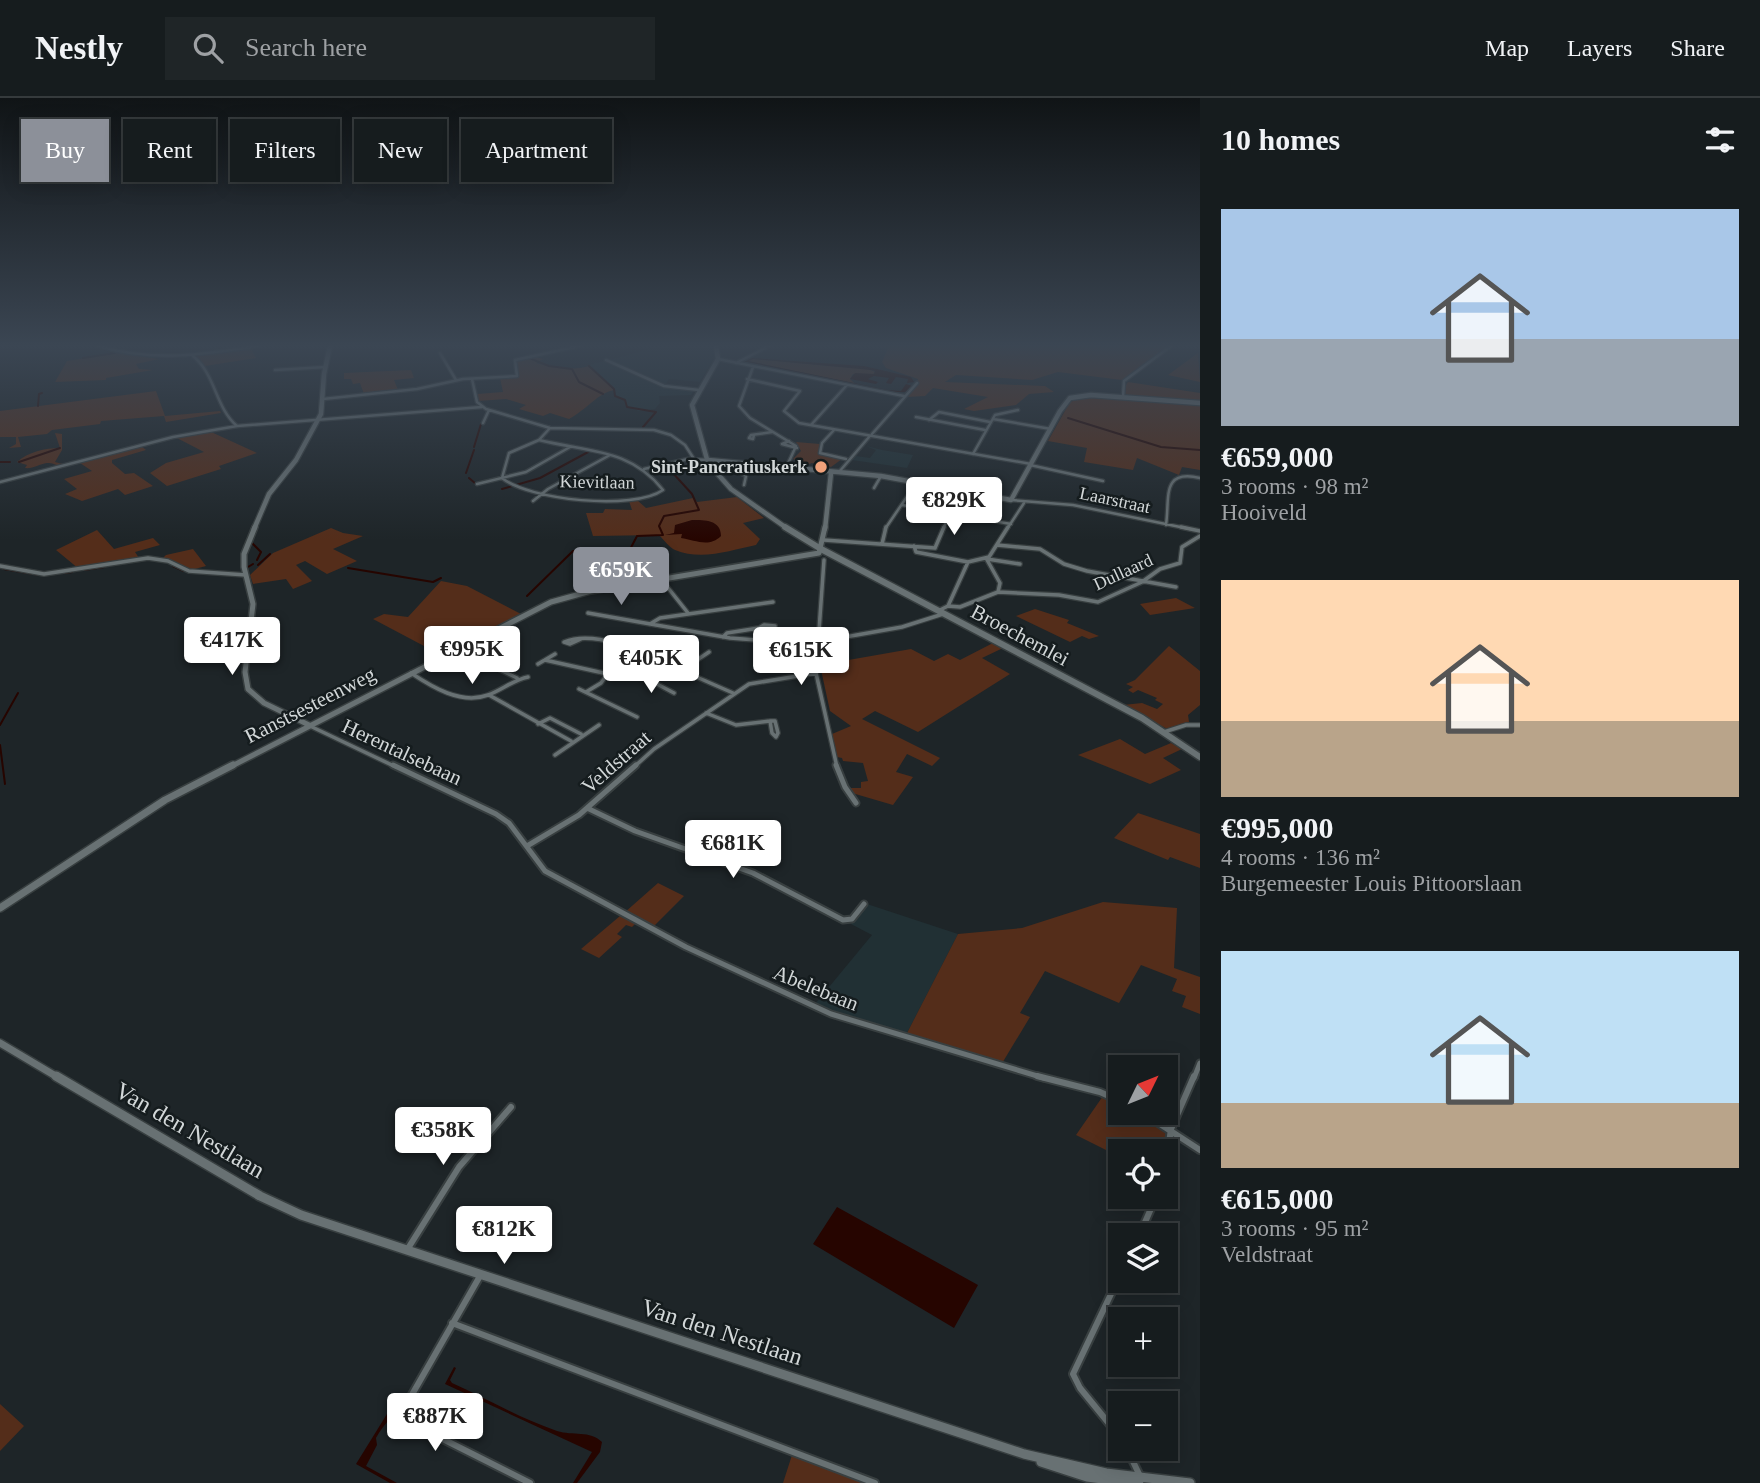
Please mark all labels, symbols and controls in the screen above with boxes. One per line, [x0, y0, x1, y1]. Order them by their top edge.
search box [165, 17, 655, 80]
icon: search [189, 29, 227, 67]
text: Nestly [35, 30, 123, 66]
text: Search here [245, 33, 367, 62]
text: Map [1485, 35, 1529, 61]
text: Layers [1567, 35, 1632, 61]
text: Share [1670, 35, 1725, 61]
chip: Buy [21, 119, 109, 182]
chip: Rent [123, 119, 216, 182]
chip: Filters [230, 119, 340, 182]
chip: New [354, 119, 447, 182]
chip: Apartment [461, 119, 612, 182]
icon: filters [1701, 121, 1739, 159]
text: 10 homes [1221, 123, 1340, 156]
icon: home [1417, 255, 1543, 381]
text: €659,000 [1221, 440, 1334, 473]
place label: Sint-Pancratiuskerk [651, 457, 807, 477]
marker: Sint-Pancratiuskerk [813, 459, 829, 475]
street label: Kievitlaan [559, 471, 635, 493]
text: 3 rooms · 98 m² [1221, 474, 1368, 499]
pin: €829K [905, 478, 1003, 537]
street label: Laarstraat [1078, 483, 1152, 517]
text: €829K [922, 487, 986, 512]
text: Hooiveld [1221, 500, 1307, 525]
pin: €659K [572, 547, 670, 607]
street label: Dullaard [1090, 550, 1156, 594]
text: €659K [589, 557, 653, 582]
street label: Broechemlei [967, 599, 1073, 671]
pin: €417K [183, 618, 281, 677]
pin: €995K [423, 626, 521, 686]
icon: home [1417, 626, 1543, 752]
text: €417K [200, 627, 264, 652]
pin: €615K [752, 628, 850, 687]
text: €995K [440, 636, 504, 661]
pin: €405K [602, 636, 700, 695]
text: €615K [769, 637, 833, 662]
text: €405K [619, 645, 683, 670]
street label: Ranstsesteenweg [241, 662, 380, 748]
street label: Herentalsebaan [338, 714, 466, 790]
street label: Veldstraat [576, 725, 656, 799]
text: €995,000 [1221, 811, 1334, 844]
pin: €681K [684, 820, 782, 880]
text: €681K [701, 830, 765, 855]
text: 4 rooms · 136 m² [1221, 845, 1380, 870]
text: Burgemeester Louis Pittoorslaan [1221, 871, 1522, 896]
street label: Abelebaan [770, 960, 863, 1016]
icon: home [1417, 997, 1543, 1123]
north arrow [1108, 1055, 1178, 1125]
map controls [1108, 1055, 1178, 1461]
street label: Van den Nestlaan [111, 1077, 269, 1183]
pin: €358K [394, 1108, 492, 1167]
text: €358K [411, 1117, 475, 1142]
button: locate [1108, 1139, 1178, 1209]
text: €615,000 [1221, 1182, 1334, 1215]
pin: €812K [455, 1206, 553, 1266]
text: €812K [472, 1216, 536, 1241]
text: 3 rooms · 95 m² [1221, 1216, 1368, 1241]
button: layers [1108, 1223, 1178, 1293]
text: Veldstraat [1221, 1242, 1313, 1267]
street label: Van den Nestlaan [638, 1294, 806, 1370]
button: + [1108, 1307, 1178, 1377]
button: − [1108, 1391, 1178, 1461]
pin: €887K [386, 1394, 484, 1453]
text: €887K [403, 1403, 467, 1428]

